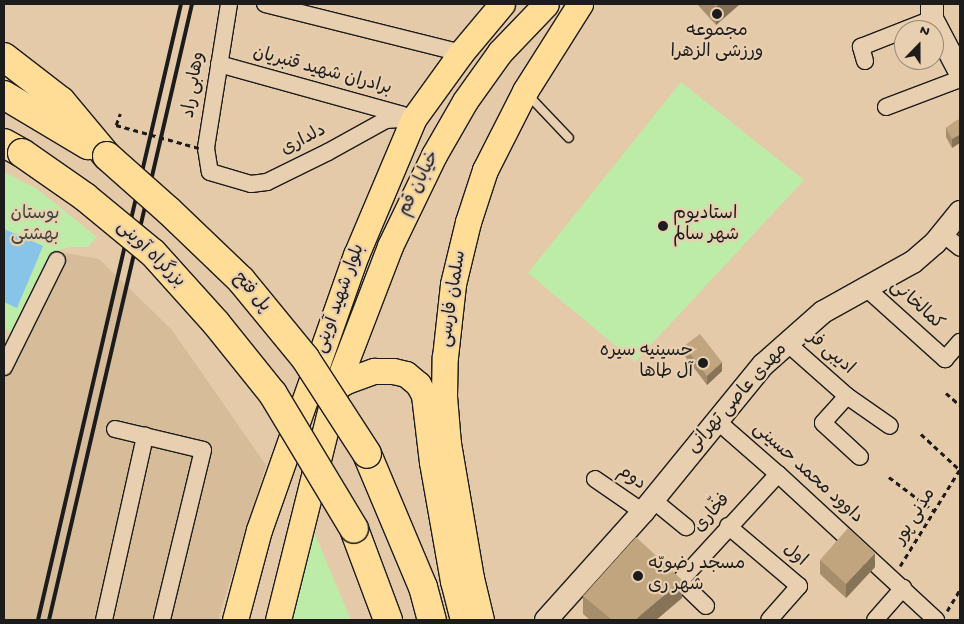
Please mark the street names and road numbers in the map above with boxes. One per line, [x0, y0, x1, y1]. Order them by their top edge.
street label: برادران شهید قنبریان [250, 43, 394, 101]
street label: وهابی راد [179, 50, 211, 120]
street label: دلداری [278, 121, 330, 161]
street label: خیابان قم [394, 148, 446, 220]
street label: بزرگراه آوینی [111, 217, 189, 293]
street label: بلوار شهید آوینی [311, 241, 371, 357]
street label: سلمان فارسی [436, 249, 472, 349]
street label: پل فتح [228, 268, 274, 318]
street label: کمالخانی [885, 276, 947, 336]
street label: ادیبی فر [802, 328, 858, 380]
street label: مهدی عاصی تهرانی [683, 340, 793, 458]
street label: داوود محمد حسینی [747, 419, 867, 529]
street label: دوم [613, 462, 649, 496]
street label: مدنی پور [890, 485, 942, 549]
street label: فخّاری [690, 490, 736, 538]
street label: اول [778, 540, 810, 572]

